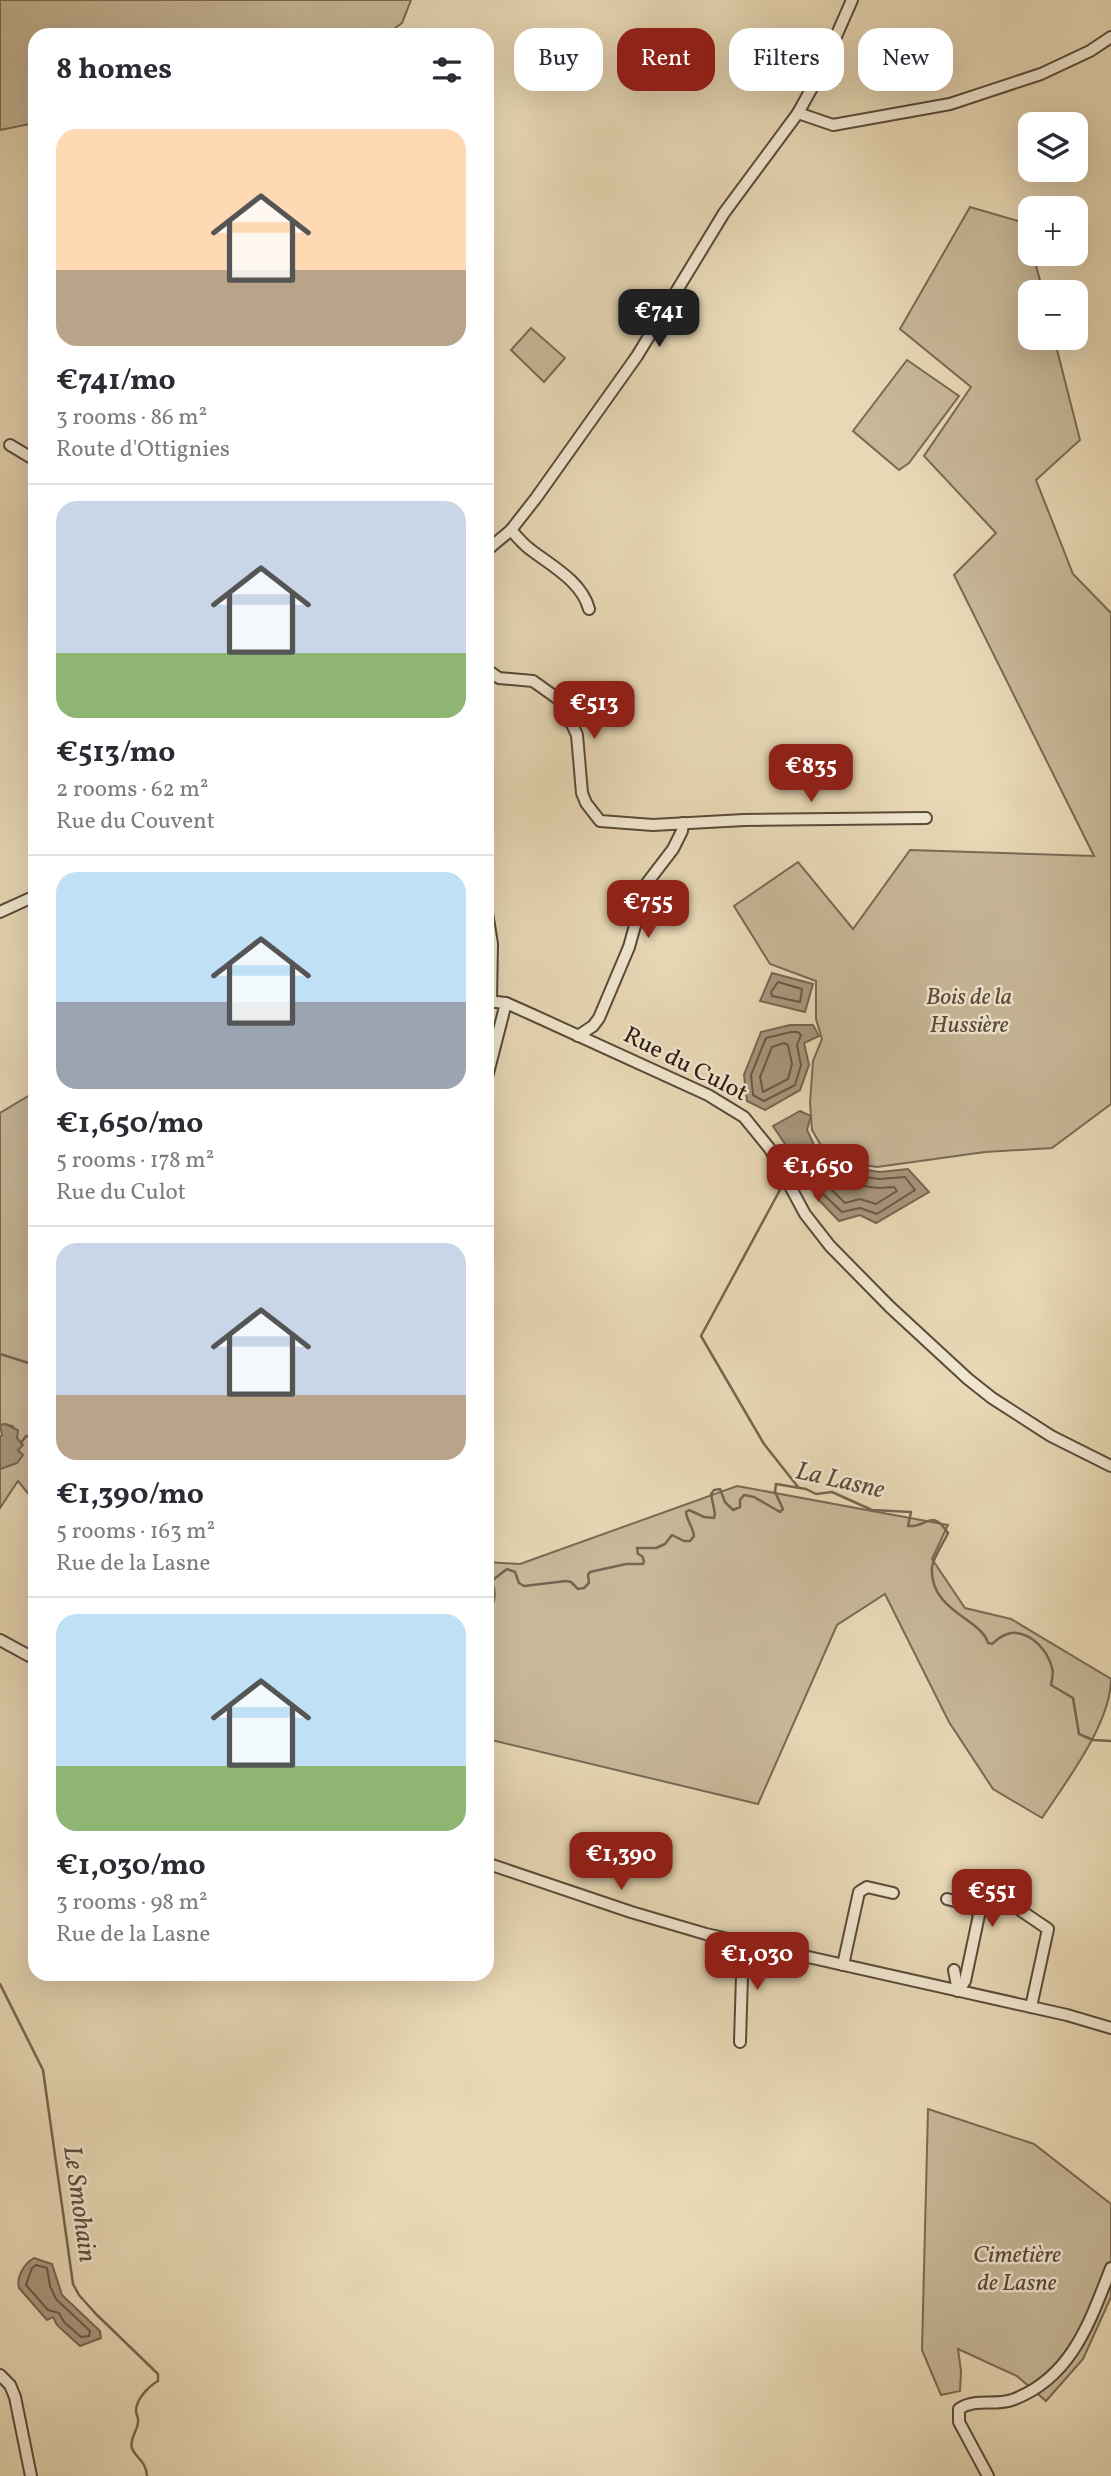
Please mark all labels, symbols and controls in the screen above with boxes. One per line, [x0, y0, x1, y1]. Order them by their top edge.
chip: Buy [514, 28, 603, 91]
chip: Rent [617, 28, 715, 91]
chip: Filters [729, 28, 844, 91]
chip: New [858, 28, 953, 91]
text: 8 homes [56, 49, 172, 91]
icon: filters [428, 51, 466, 89]
map controls [1018, 112, 1088, 350]
button: layers [1018, 112, 1088, 182]
icon: home [198, 175, 324, 301]
button: + [1018, 196, 1088, 266]
button: − [1018, 280, 1088, 350]
pin: €741 [618, 290, 700, 349]
text: €741 [634, 296, 684, 328]
text: €741/mo [56, 360, 176, 402]
text: 3 rooms · 86 m² [56, 402, 207, 434]
text: Route d'Ottignies [56, 434, 230, 466]
icon: home [198, 547, 324, 673]
pin: €513 [553, 682, 635, 741]
text: €513 [570, 688, 619, 720]
text: €513/mo [56, 732, 175, 774]
pin: €835 [770, 744, 852, 804]
text: €835 [785, 751, 837, 783]
text: 2 rooms · 62 m² [56, 774, 208, 806]
text: Rue du Couvent [56, 806, 215, 838]
pin: €755 [607, 880, 689, 940]
text: €755 [623, 887, 673, 919]
icon: home [198, 918, 324, 1044]
park label: Bois de la Hussière [926, 981, 1012, 1043]
street label: Rue du Culot [617, 1019, 753, 1111]
text: €1,650/mo [56, 1103, 203, 1145]
pin: €1,650 [761, 1144, 875, 1204]
text: 5 rooms · 178 m² [56, 1145, 214, 1177]
text: €1,650 [783, 1151, 853, 1183]
text: Rue du Culot [56, 1177, 186, 1209]
icon: home [198, 1289, 324, 1415]
water label: La Lasne [792, 1453, 888, 1509]
text: €1,390/mo [56, 1474, 204, 1516]
text: 5 rooms · 163 m² [56, 1516, 215, 1548]
text: Rue de la Lasne [56, 1548, 210, 1580]
icon: home [198, 1660, 324, 1786]
pin: €1,390 [564, 1832, 678, 1892]
text: €1,390 [586, 1839, 656, 1871]
text: €1,030/mo [56, 1845, 206, 1887]
pin: €551 [951, 1870, 1033, 1929]
text: €551 [968, 1876, 1016, 1908]
text: 3 rooms · 98 m² [56, 1887, 208, 1919]
text: Rue de la Lasne [56, 1919, 210, 1951]
pin: €1,030 [700, 1932, 814, 1992]
text: €1,030 [721, 1939, 793, 1971]
water label: Le Smohain [53, 2143, 105, 2265]
park label: Cimetière de Lasne [973, 2239, 1061, 2301]

